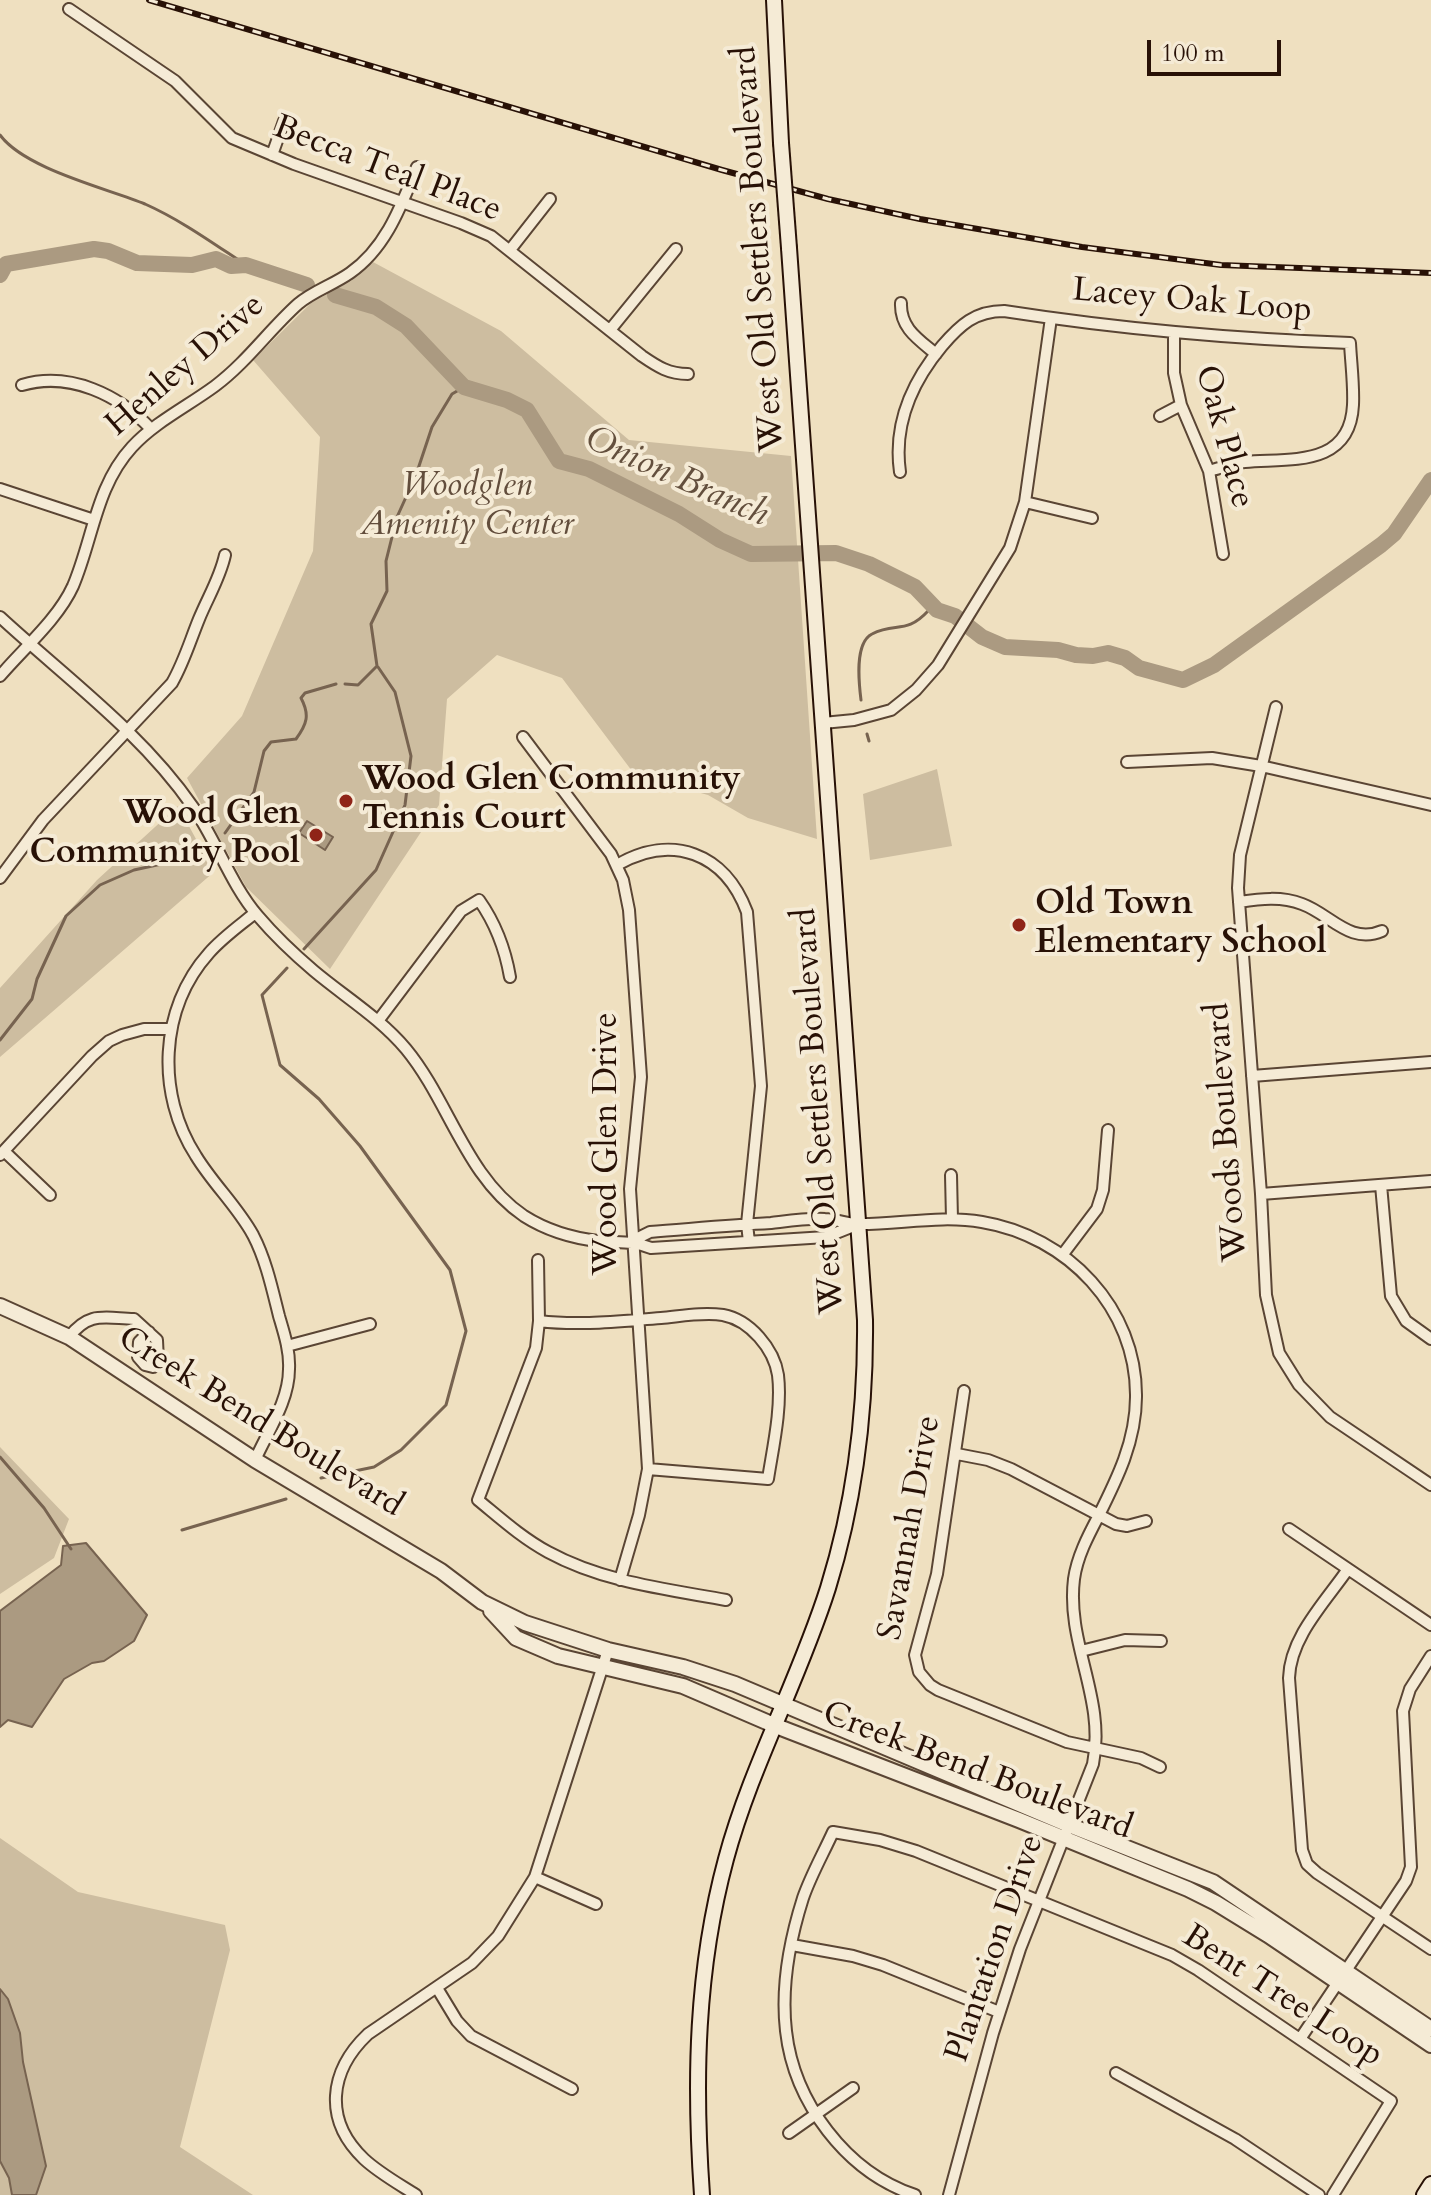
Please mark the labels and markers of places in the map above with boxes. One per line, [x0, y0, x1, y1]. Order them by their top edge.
place label: Wood Glen Community Tennis Court [362, 761, 741, 840]
marker: Wood Glen Community Tennis Court [337, 792, 355, 810]
place label: Wood Glen Community Pool [29, 795, 300, 874]
marker: Wood Glen Community Pool [307, 826, 325, 844]
place label: Old Town Elementary School [1035, 885, 1327, 964]
marker: Old Town Elementary School [1010, 916, 1028, 934]

